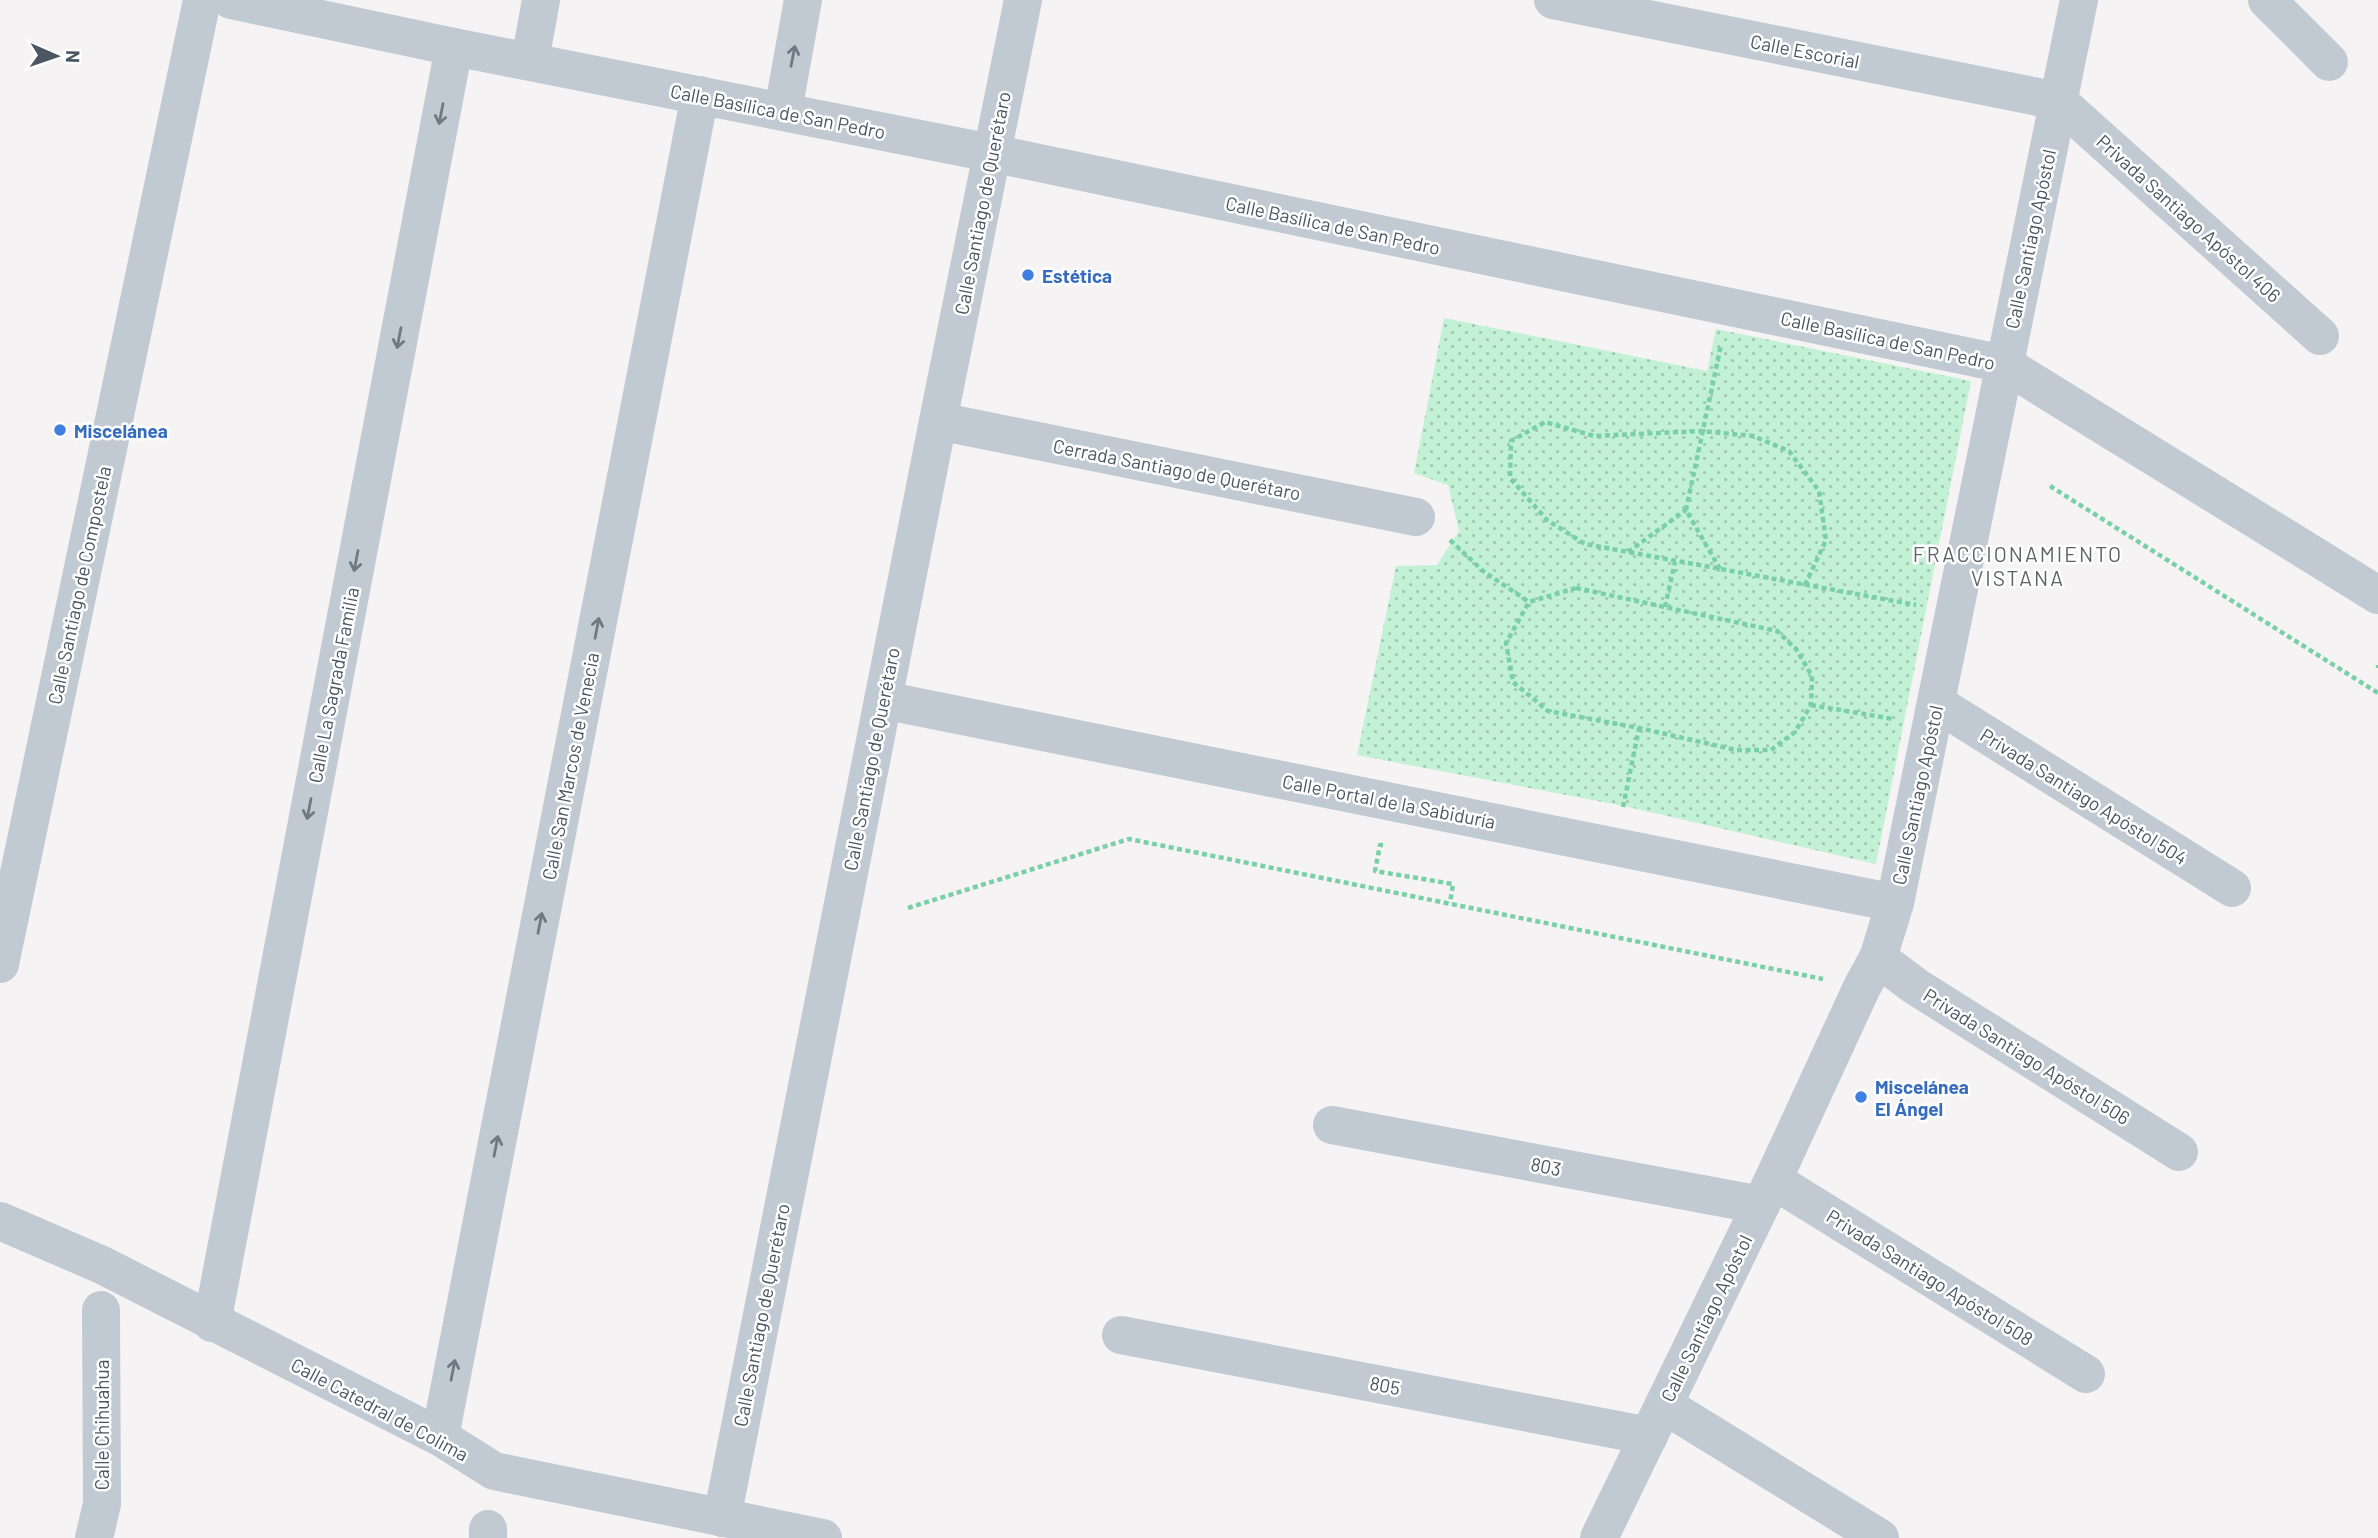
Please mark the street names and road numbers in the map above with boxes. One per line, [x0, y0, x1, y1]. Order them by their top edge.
street label: Calle Escorial [1749, 29, 1861, 73]
street label: Calle Basílica de San Pedro [668, 79, 888, 143]
street label: Calle Santiago de Querétaro [949, 90, 1015, 316]
street label: Privada Santiago Apóstol 406 [2092, 129, 2286, 307]
street label: Calle Santiago Apóstol [2000, 147, 2060, 331]
street label: Calle Basílica de San Pedro [1224, 191, 1442, 259]
street label: Calle Basílica de San Pedro [1779, 306, 1997, 374]
street label: Cerrada Santiago de Querétaro [1051, 434, 1303, 504]
street label: Calle Santiago de Compostela [42, 464, 116, 706]
street label: Calle La Sagrada Familia [303, 585, 363, 785]
street label: Calle Santiago de Querétaro [838, 646, 904, 872]
street label: Calle San Marcos de Venecia [537, 650, 603, 882]
street label: Calle Santiago Apóstol [1887, 703, 1947, 887]
street label: Privada Santiago Apóstol 504 [1976, 723, 2192, 869]
street label: Calle Portal de la Sabiduría [1281, 769, 1497, 833]
street label: Privada Santiago Apóstol 506 [1920, 983, 2134, 1129]
street label: 803 [1529, 1152, 1563, 1180]
street label: Calle Santiago de Querétaro [728, 1202, 794, 1428]
street label: Privada Santiago Apóstol 508 [1823, 1204, 2037, 1350]
street label: Calle Santiago Apóstol [1656, 1231, 1756, 1405]
street label: Calle Catedral de Colima [287, 1352, 473, 1466]
street label: Calle Chihuahua [90, 1360, 113, 1490]
street label: 805 [1368, 1371, 1402, 1399]

